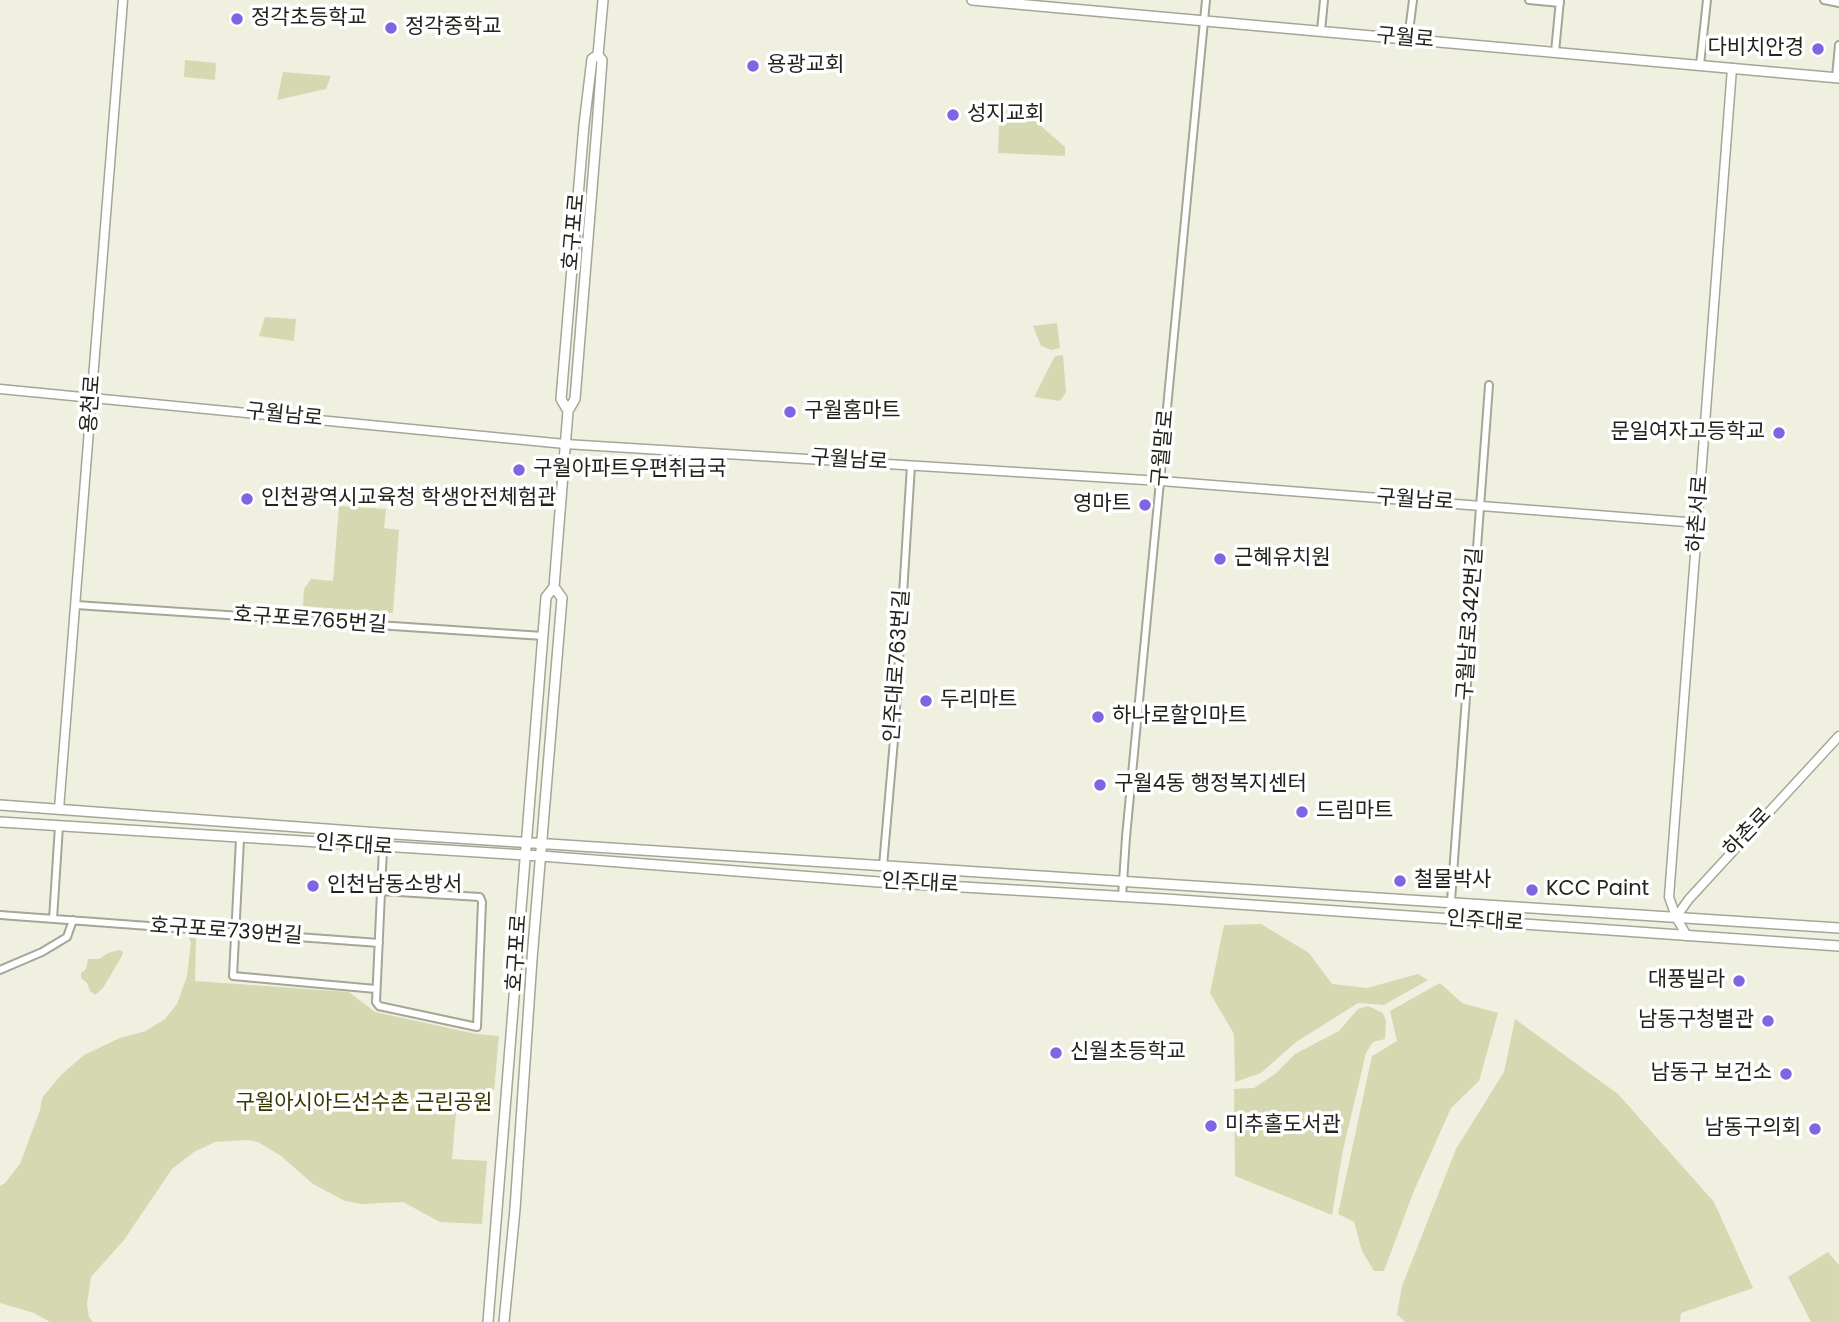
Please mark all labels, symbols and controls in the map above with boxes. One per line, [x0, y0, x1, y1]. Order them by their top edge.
place label: 정각초등학교 [251, 6, 367, 32]
marker: 정각초등학교 [229, 11, 245, 27]
place label: 정각중학교 [405, 15, 502, 41]
marker: 정각중학교 [383, 20, 399, 36]
street label: 구월로 [1375, 24, 1435, 54]
place label: 다비치안경 [1707, 36, 1804, 62]
marker: 다비치안경 [1810, 41, 1826, 57]
place label: 용광교회 [767, 53, 844, 79]
marker: 용광교회 [745, 58, 761, 74]
place label: 성지교회 [967, 102, 1044, 128]
marker: 성지교회 [945, 107, 961, 123]
street label: 호구포로 [559, 192, 591, 272]
street label: 용천로 [77, 374, 107, 434]
street label: 구월남로 [244, 399, 324, 433]
place label: 구월홈마트 [804, 399, 901, 425]
marker: 구월홈마트 [782, 404, 798, 420]
street label: 구월말로 [1148, 408, 1180, 488]
place label: 문일여자고등학교 [1610, 420, 1765, 446]
marker: 문일여자고등학교 [1771, 425, 1787, 441]
street label: 구월남로 [810, 446, 888, 476]
place label: 구월아파트우편취급국 [533, 457, 726, 483]
marker: 구월아파트우편취급국 [511, 462, 527, 478]
street label: 하촌서로 [1684, 475, 1714, 553]
place label: 인천광역시교육청 학생안전체험관 [261, 486, 556, 512]
street label: 구월남로 [1376, 486, 1454, 516]
marker: 인천광역시교육청 학생안전체험관 [239, 491, 255, 507]
place label: 영마트 [1073, 492, 1131, 518]
marker: 영마트 [1137, 497, 1153, 513]
place label: 근혜유치원 [1234, 546, 1331, 572]
street label: 구월남로342번길 [1453, 547, 1489, 701]
marker: 근혜유치원 [1212, 551, 1228, 567]
street label: 인주대로763번길 [880, 589, 916, 743]
street label: 호구포로765번길 [232, 603, 388, 639]
place label: 두리마트 [940, 688, 1017, 714]
marker: 두리마트 [918, 693, 934, 709]
place label: 하나로할인마트 [1112, 704, 1247, 730]
marker: 하나로할인마트 [1090, 709, 1106, 725]
place label: 구월4동 행정복지센터 [1114, 772, 1307, 798]
marker: 구월4동 행정복지센터 [1092, 777, 1108, 793]
place label: 드림마트 [1316, 799, 1393, 825]
street label: 하촌로 [1719, 803, 1777, 863]
marker: 드림마트 [1294, 804, 1310, 820]
street label: 인주대로 [315, 831, 393, 861]
place label: 철물박사 [1414, 868, 1491, 894]
street label: 인주대로 [881, 869, 959, 899]
place label: 인천남동소방서 [327, 873, 462, 899]
marker: 철물박사 [1392, 873, 1408, 889]
place label: KCC Paint [1546, 877, 1649, 903]
marker: 인천남동소방서 [305, 878, 321, 894]
marker: KCC Paint [1524, 882, 1540, 898]
street label: 인주대로 [1446, 907, 1524, 937]
street label: 호구포로739번길 [149, 914, 303, 950]
street label: 호구포로 [503, 914, 533, 992]
place label: 대풍빌라 [1648, 968, 1725, 994]
marker: 대풍빌라 [1731, 973, 1747, 989]
place label: 남동구청별관 [1638, 1008, 1754, 1034]
marker: 남동구청별관 [1760, 1013, 1776, 1029]
place label: 신월초등학교 [1070, 1040, 1186, 1066]
marker: 신월초등학교 [1048, 1045, 1064, 1061]
place label: 남동구 보건소 [1650, 1061, 1772, 1087]
marker: 남동구 보건소 [1778, 1066, 1794, 1082]
park label: 구월아시아드선수촌 근린공원 [236, 1091, 492, 1117]
place label: 미추홀도서관 [1225, 1113, 1341, 1139]
place label: 남동구의회 [1704, 1116, 1801, 1142]
marker: 미추홀도서관 [1203, 1118, 1219, 1134]
marker: 남동구의회 [1807, 1121, 1823, 1137]

